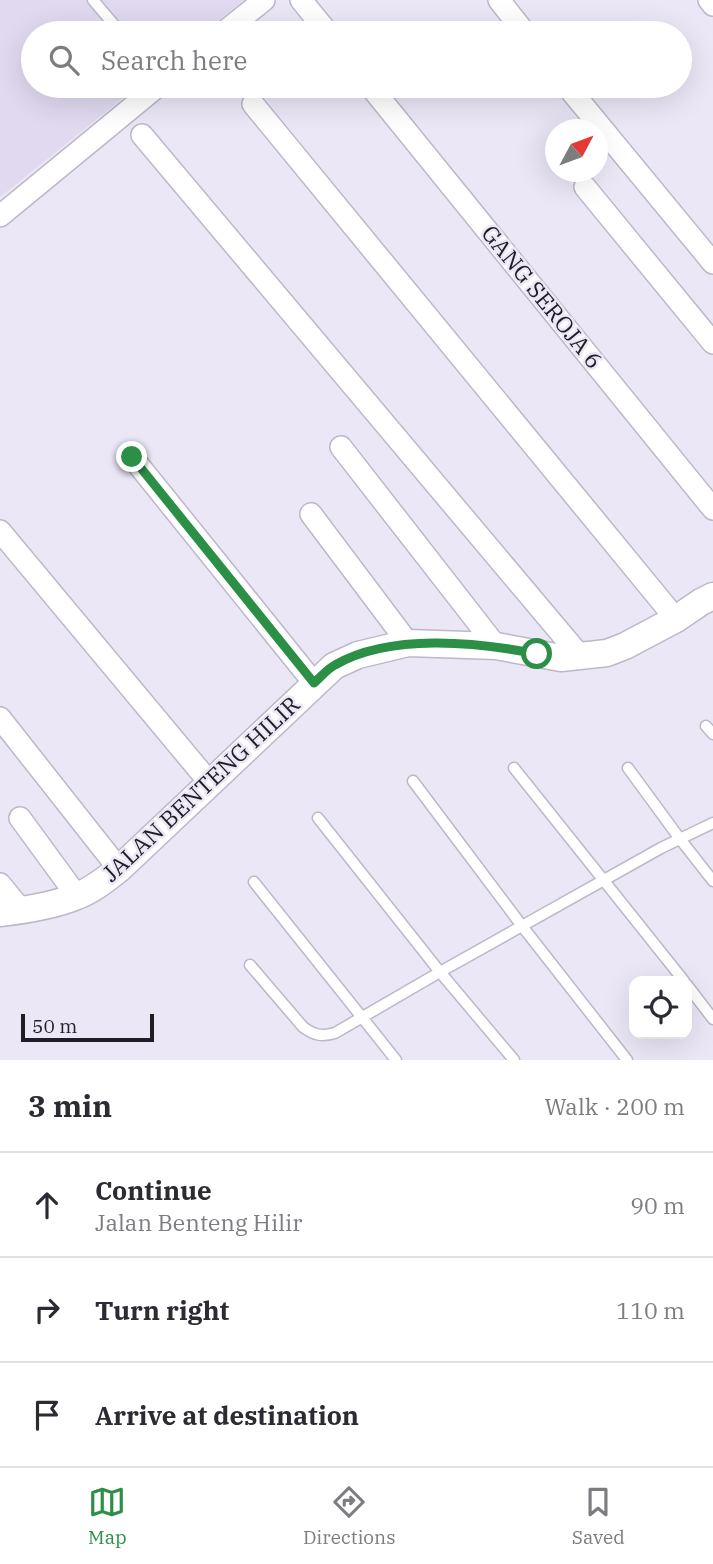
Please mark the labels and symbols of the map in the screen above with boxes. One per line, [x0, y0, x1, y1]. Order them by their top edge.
north arrow [545, 119, 608, 182]
street label: GANG SEROJA 6 [476, 218, 610, 374]
route end [116, 441, 147, 472]
route start [521, 638, 552, 669]
street label: JALAN BENTENG HILIR [95, 688, 306, 888]
scale bar [21, 1011, 154, 1043]

